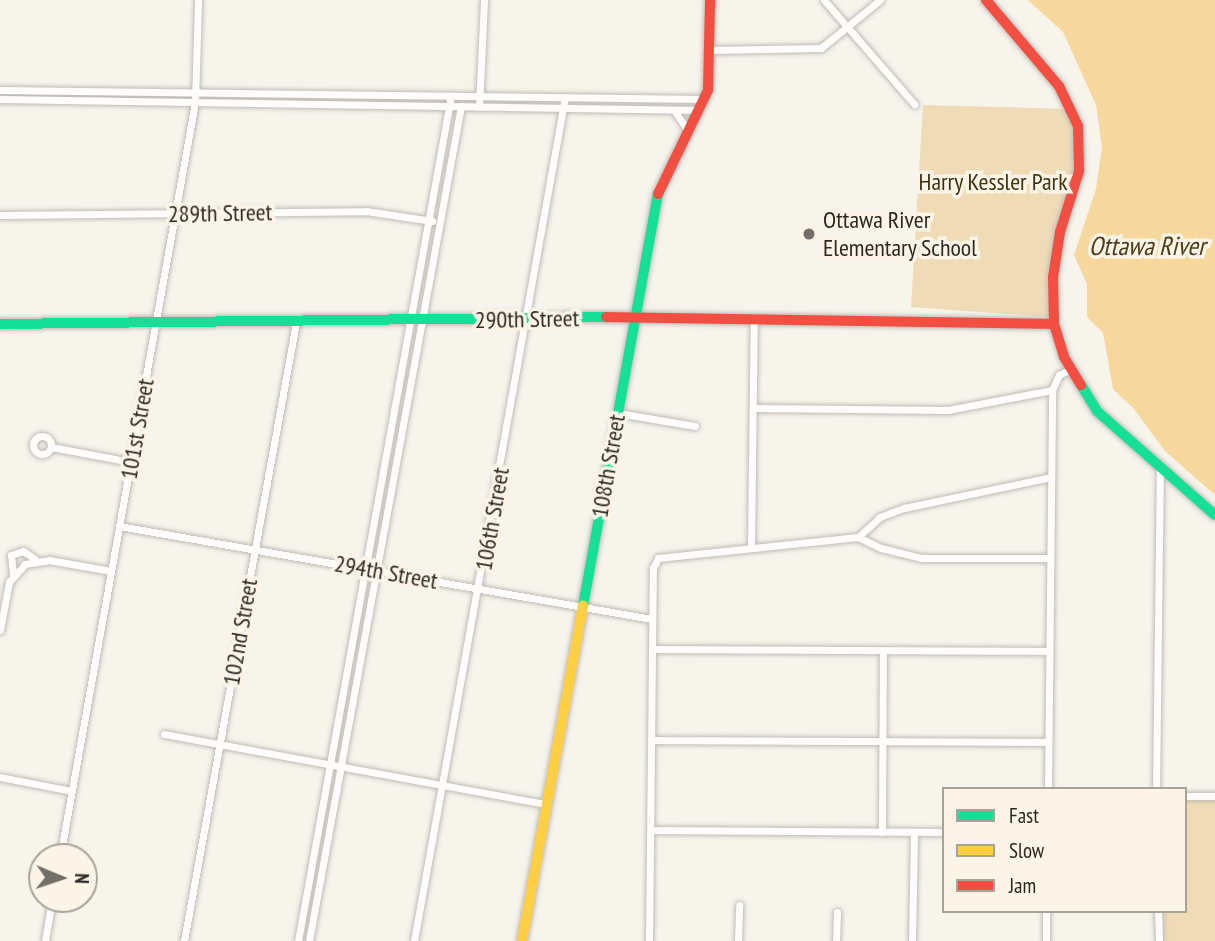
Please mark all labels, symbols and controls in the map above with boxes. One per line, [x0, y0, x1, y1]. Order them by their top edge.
park label: Harry Kessler Park [918, 168, 1068, 196]
street label: 289th Street [168, 198, 272, 228]
place label: Ottawa River Elementary School [823, 206, 977, 262]
marker: Ottawa River Elementary School [801, 226, 817, 242]
water label: Ottawa River [1089, 230, 1205, 262]
street label: 290th Street [475, 304, 579, 334]
street label: 101st Street [114, 376, 160, 482]
street label: 108th Street [585, 412, 631, 520]
street label: 106th Street [469, 465, 515, 573]
street label: 294th Street [332, 549, 440, 595]
street label: 102nd Street [216, 576, 264, 688]
legend [942, 787, 1187, 913]
text: Fast [1009, 802, 1039, 829]
text: Slow [1009, 837, 1044, 864]
north arrow [28, 843, 98, 913]
text: Jam [1009, 872, 1036, 899]
text: N [70, 873, 94, 884]

